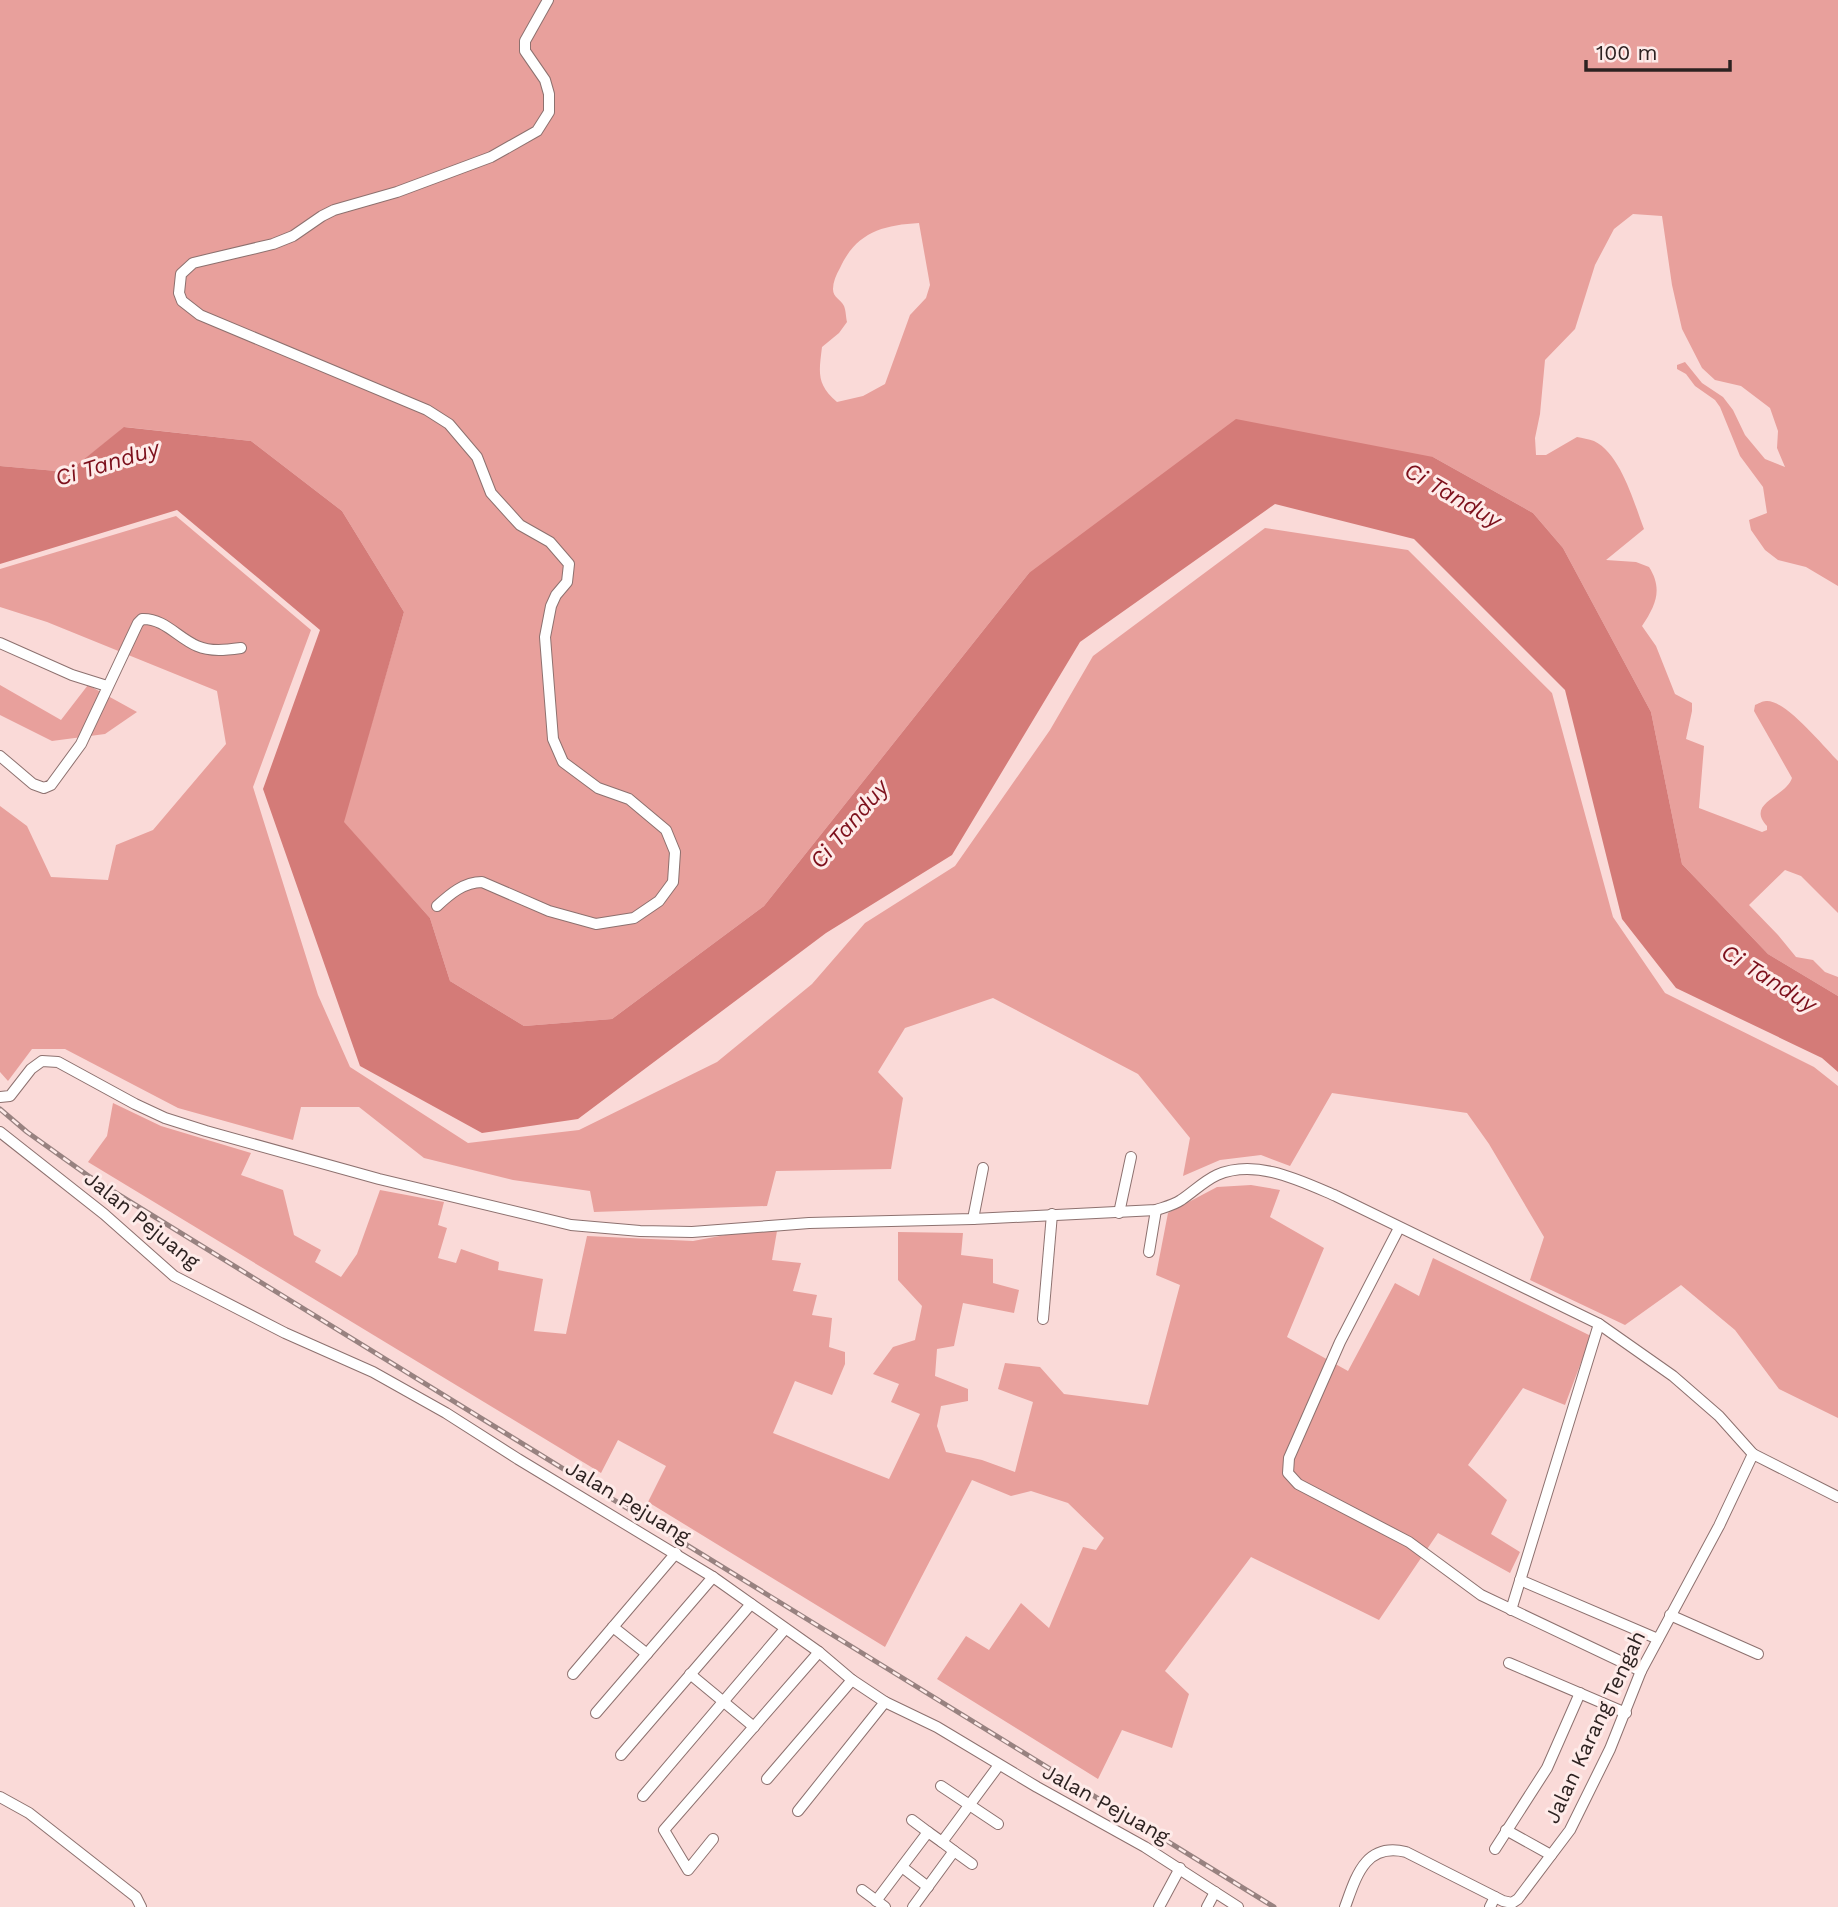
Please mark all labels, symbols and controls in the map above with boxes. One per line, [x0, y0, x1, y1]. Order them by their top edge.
scale bar [1586, 28, 1730, 72]
text: 100 m [1596, 40, 1658, 65]
water label: Ci Tanduy [52, 434, 164, 492]
water label: Ci Tanduy [1399, 457, 1507, 535]
water label: Ci Tanduy [805, 773, 895, 874]
water label: Ci Tanduy [1716, 939, 1823, 1019]
street label: Jalan Pejuang [80, 1165, 206, 1274]
street label: Jalan Pejuang [561, 1454, 696, 1549]
street label: Jalan Karang Tengah [1539, 1626, 1650, 1827]
street label: Jalan Pejuang [1038, 1758, 1175, 1849]

